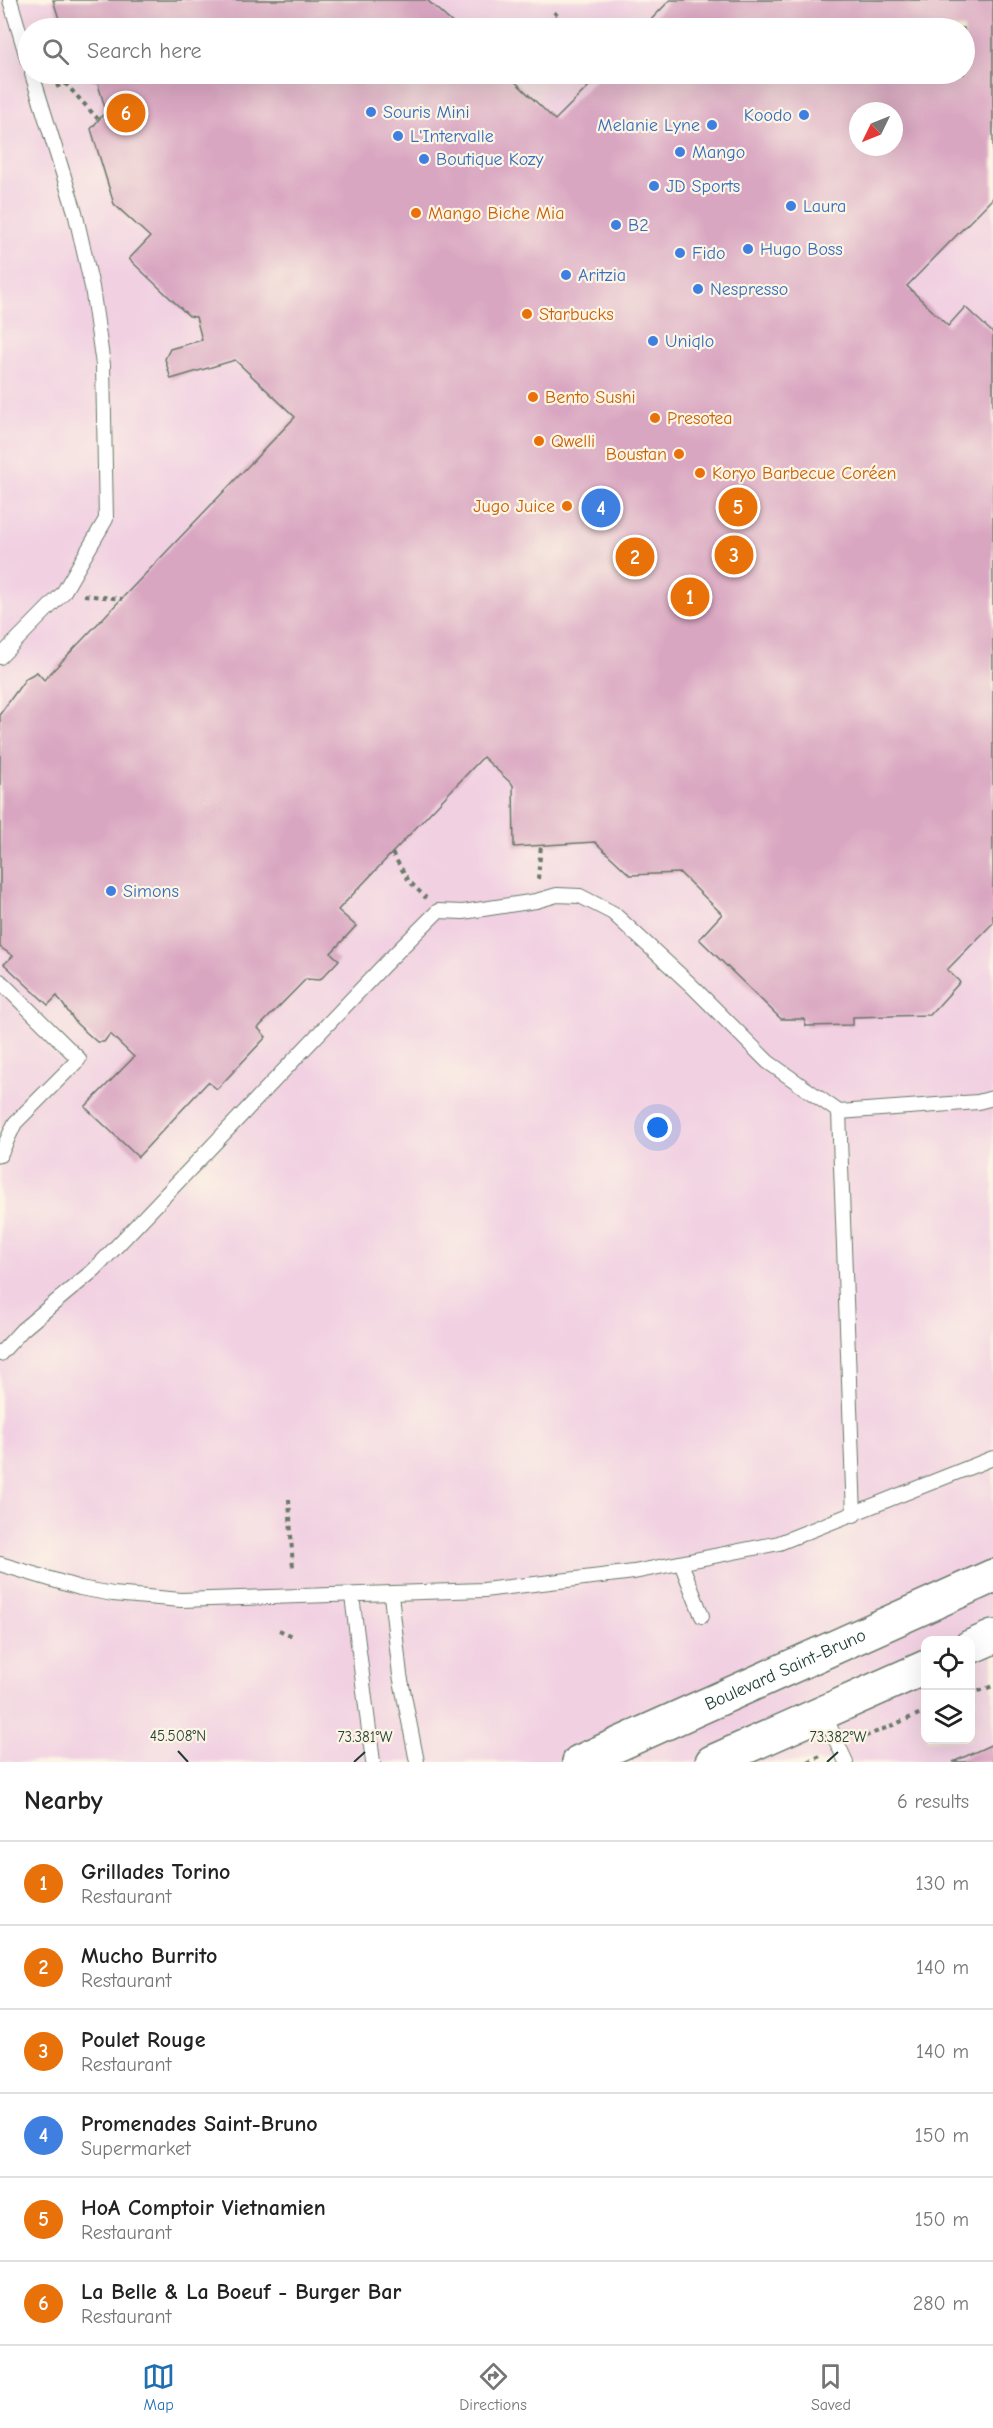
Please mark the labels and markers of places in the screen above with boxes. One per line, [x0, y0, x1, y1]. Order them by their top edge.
pin: 6 [106, 90, 146, 136]
place label: Souris Mini [383, 102, 470, 123]
marker: Souris Mini [364, 105, 378, 119]
place label: Koodo [744, 105, 792, 126]
marker: Koodo [797, 108, 811, 122]
place label: Melanie Lyne [598, 115, 700, 136]
marker: Melanie Lyne [705, 118, 719, 132]
place label: L'Intervalle [410, 126, 494, 147]
marker: L'Intervalle [391, 129, 405, 143]
place label: Mango [692, 142, 745, 163]
marker: Mango [673, 145, 687, 159]
place label: Boutique Kozy [436, 149, 545, 170]
marker: Boutique Kozy [417, 152, 431, 166]
place label: JD Sports [666, 176, 740, 197]
marker: JD Sports [647, 179, 661, 193]
place label: Laura [803, 196, 846, 217]
marker: Laura [784, 199, 798, 213]
place label: Mango Biche Mia [428, 203, 564, 224]
marker: Mango Biche Mia [409, 206, 423, 220]
place label: B2 [628, 215, 649, 236]
marker: B2 [609, 218, 623, 232]
place label: Hugo Boss [760, 239, 843, 260]
marker: Hugo Boss [741, 242, 755, 256]
place label: Fido [692, 243, 726, 264]
marker: Fido [673, 246, 687, 260]
place label: Aritzia [578, 265, 626, 286]
marker: Aritzia [559, 268, 573, 282]
place label: Nespresso [710, 279, 788, 300]
marker: Nespresso [691, 282, 705, 296]
place label: Starbucks [539, 304, 614, 325]
marker: Starbucks [520, 307, 534, 321]
place label: Uniqlo [665, 331, 714, 352]
marker: Uniqlo [646, 334, 660, 348]
place label: Bento Sushi [545, 387, 636, 408]
marker: Bento Sushi [526, 390, 540, 404]
place label: Presotea [667, 408, 733, 429]
marker: Presotea [648, 411, 662, 425]
place label: Qwelli [551, 431, 595, 452]
marker: Qwelli [532, 434, 546, 448]
place label: Boustan [606, 444, 667, 465]
marker: Boustan [672, 447, 686, 461]
place label: Koryo Barbecue Coréen [712, 463, 896, 484]
marker: Koryo Barbecue Coréen [693, 466, 707, 480]
pin: 5 [718, 484, 758, 530]
pin: 4 [582, 486, 620, 530]
place label: Jugo Juice [473, 496, 555, 517]
marker: Jugo Juice [560, 499, 574, 513]
pin: 3 [714, 532, 754, 578]
pin: 2 [616, 534, 654, 580]
pin: 1 [670, 574, 710, 620]
place label: Simons [123, 881, 179, 902]
marker: Simons [104, 884, 118, 898]

